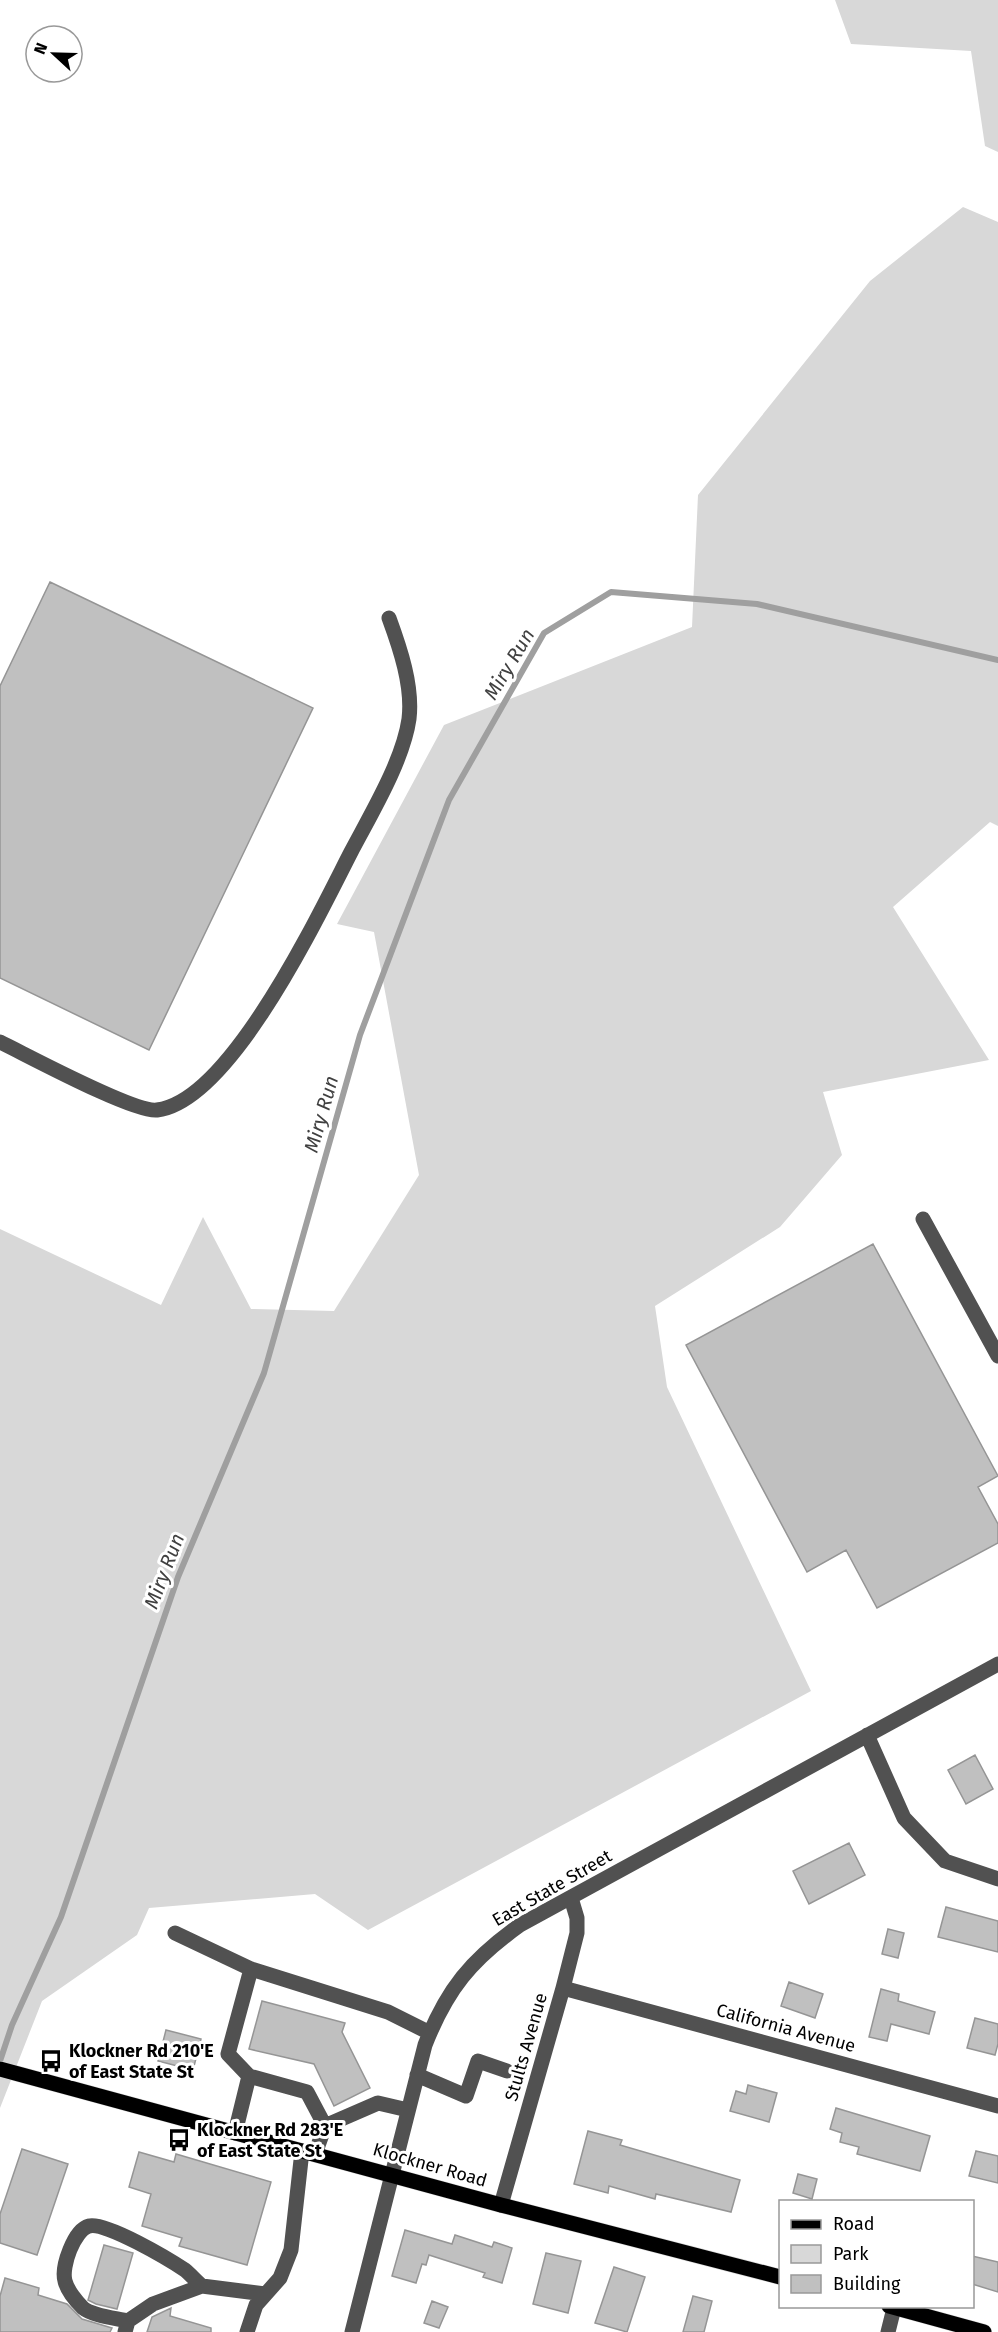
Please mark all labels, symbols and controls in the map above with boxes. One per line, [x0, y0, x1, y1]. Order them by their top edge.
north arrow [24, 24, 84, 84]
text: N [30, 40, 51, 57]
water label: Miry Run [478, 624, 540, 704]
water label: Miry Run [299, 1073, 343, 1155]
water label: Miry Run [139, 1530, 189, 1612]
street label: East State Street [488, 1845, 616, 1931]
street label: Stults Avenue [500, 1990, 552, 2104]
street label: California Avenue [714, 1999, 858, 2057]
place label: Klockner Rd 210'E of East State St [69, 2040, 214, 2083]
bus stop icon: Klockner Rd 210'E of East State St [38, 2048, 64, 2074]
place label: Klockner Rd 283'E of East State St [197, 2119, 343, 2162]
bus stop icon: Klockner Rd 283'E of East State St [166, 2127, 192, 2153]
street label: Klockner Road [370, 2138, 490, 2192]
legend [779, 2200, 974, 2308]
text: Road [833, 2213, 875, 2235]
text: Park [833, 2243, 869, 2265]
text: Building [833, 2273, 901, 2295]

